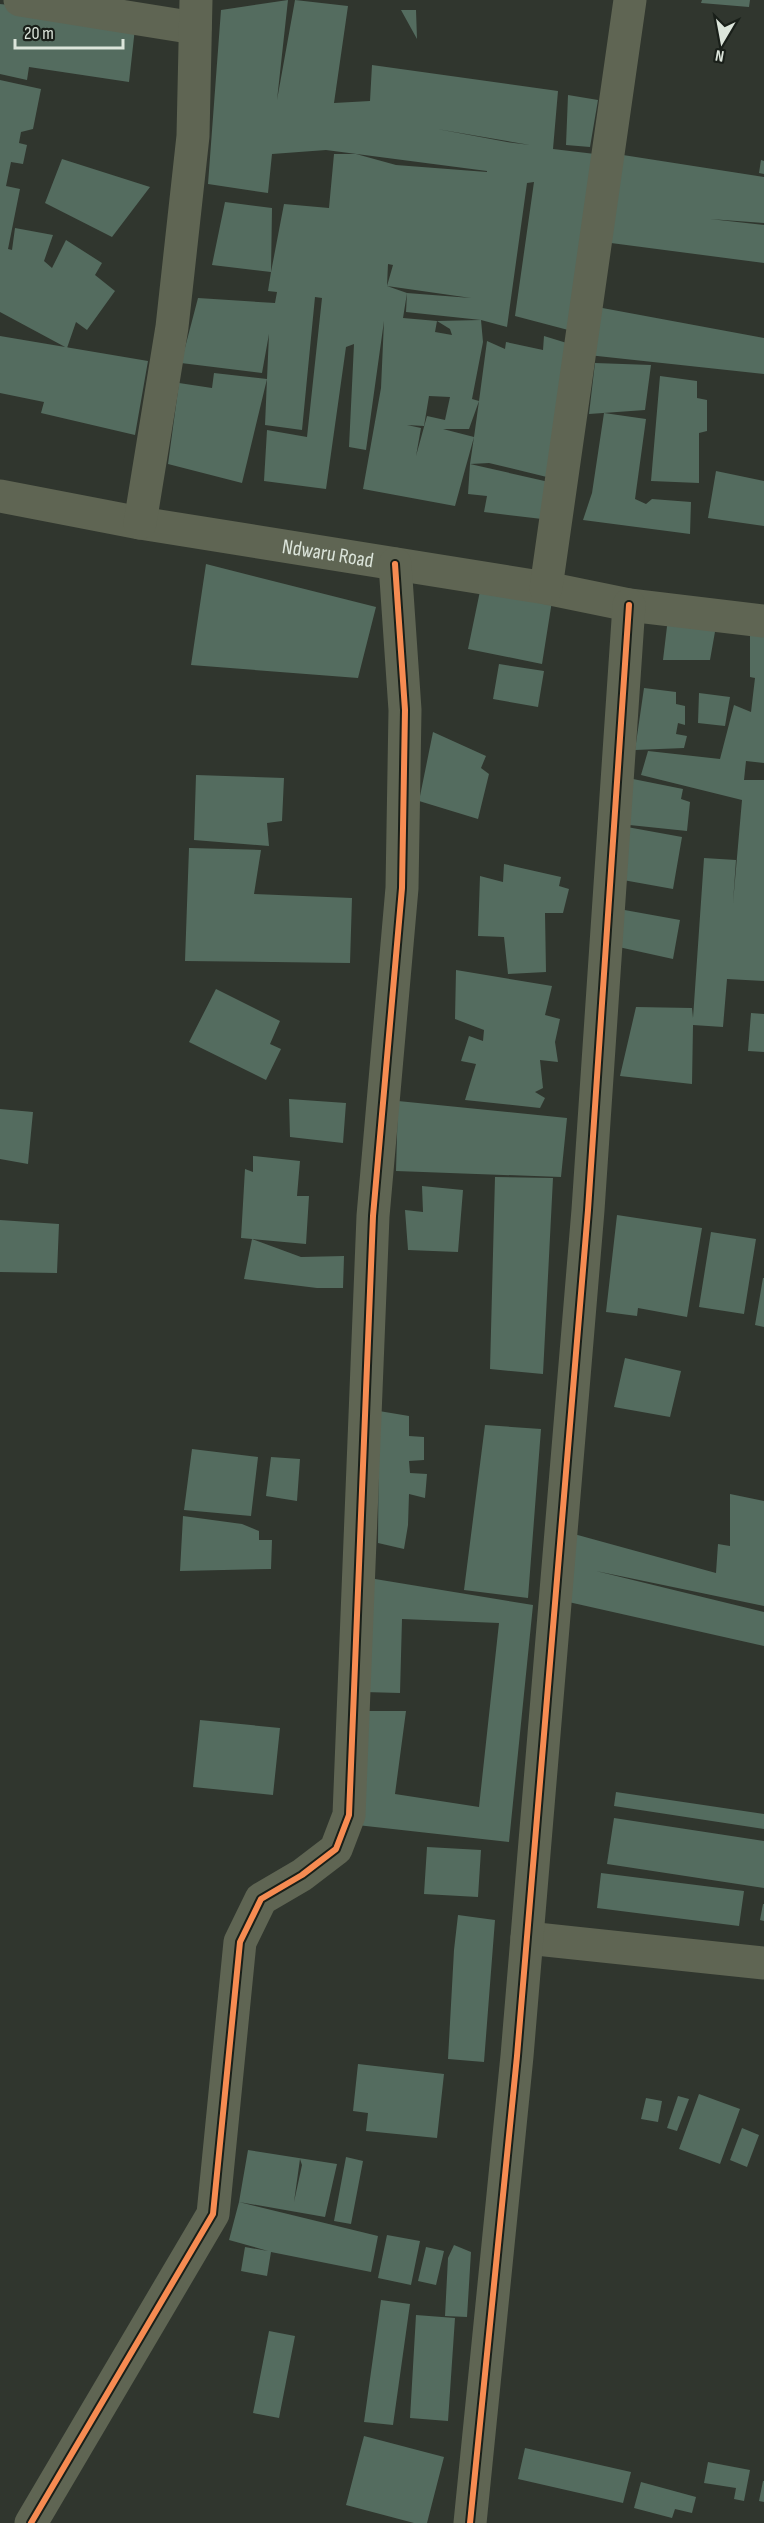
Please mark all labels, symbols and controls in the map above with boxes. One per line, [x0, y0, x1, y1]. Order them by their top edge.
scale bar [15, 12, 123, 50]
north arrow [692, 12, 752, 72]
text: 20 m [24, 23, 54, 44]
text: N [714, 45, 726, 65]
street label: Ndwaru Road [280, 533, 376, 573]

